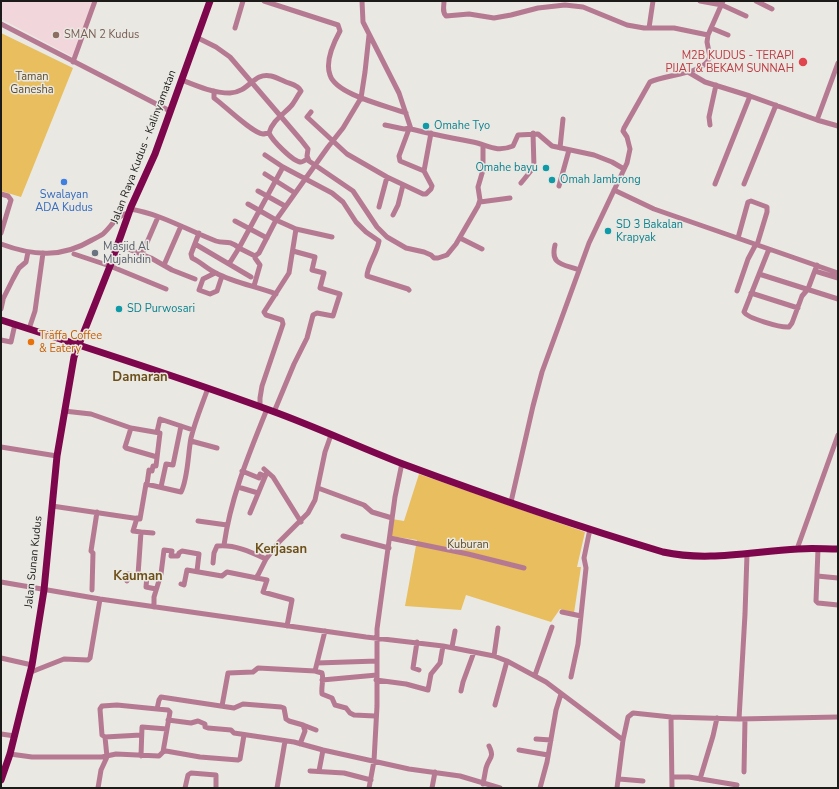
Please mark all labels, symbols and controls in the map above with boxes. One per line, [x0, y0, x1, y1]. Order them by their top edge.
place label: SMAN 2 Kudus [64, 28, 139, 42]
marker: SMAN 2 Kudus [51, 30, 61, 40]
place label: M2B KUDUS - TERAPI PIJAT & BEKAM SUNNAH [665, 49, 794, 75]
marker: M2B KUDUS - TERAPI PIJAT & BEKAM SUNNAH [797, 56, 809, 68]
street label: Jalan Raya Kudus - Kalinyamatan [109, 68, 179, 226]
park label: Taman Ganesha [10, 70, 54, 96]
place label: Omahe Tyo [434, 119, 490, 133]
marker: Omahe Tyo [421, 121, 431, 131]
place label: Omahe bayu [475, 161, 538, 175]
marker: Omahe bayu [541, 163, 551, 173]
place label: Omah Jambrong [560, 173, 641, 187]
marker: Omah Jambrong [547, 175, 557, 185]
marker: Swalayan ADA Kudus [59, 177, 69, 187]
place label: Swalayan ADA Kudus [35, 188, 93, 214]
place label: SD 3 Bakalan Krapyak [616, 218, 683, 244]
marker: SD 3 Bakalan Krapyak [603, 226, 613, 236]
place label: Masjid Al Mujahidin [103, 240, 151, 266]
marker: Masjid Al Mujahidin [90, 248, 100, 258]
place label: SD Purwosari [127, 302, 195, 316]
marker: SD Purwosari [114, 304, 124, 314]
place label: Träffa Coffee & Eatery [39, 329, 102, 355]
marker: Träffa Coffee & Eatery [26, 337, 36, 347]
district label: Damaran [112, 370, 168, 386]
street label: Jalan Sunan Kudus [23, 515, 45, 609]
park label: Kuburan [447, 538, 489, 552]
district label: Kerjasan [255, 542, 307, 558]
district label: Kauman [113, 569, 163, 585]

